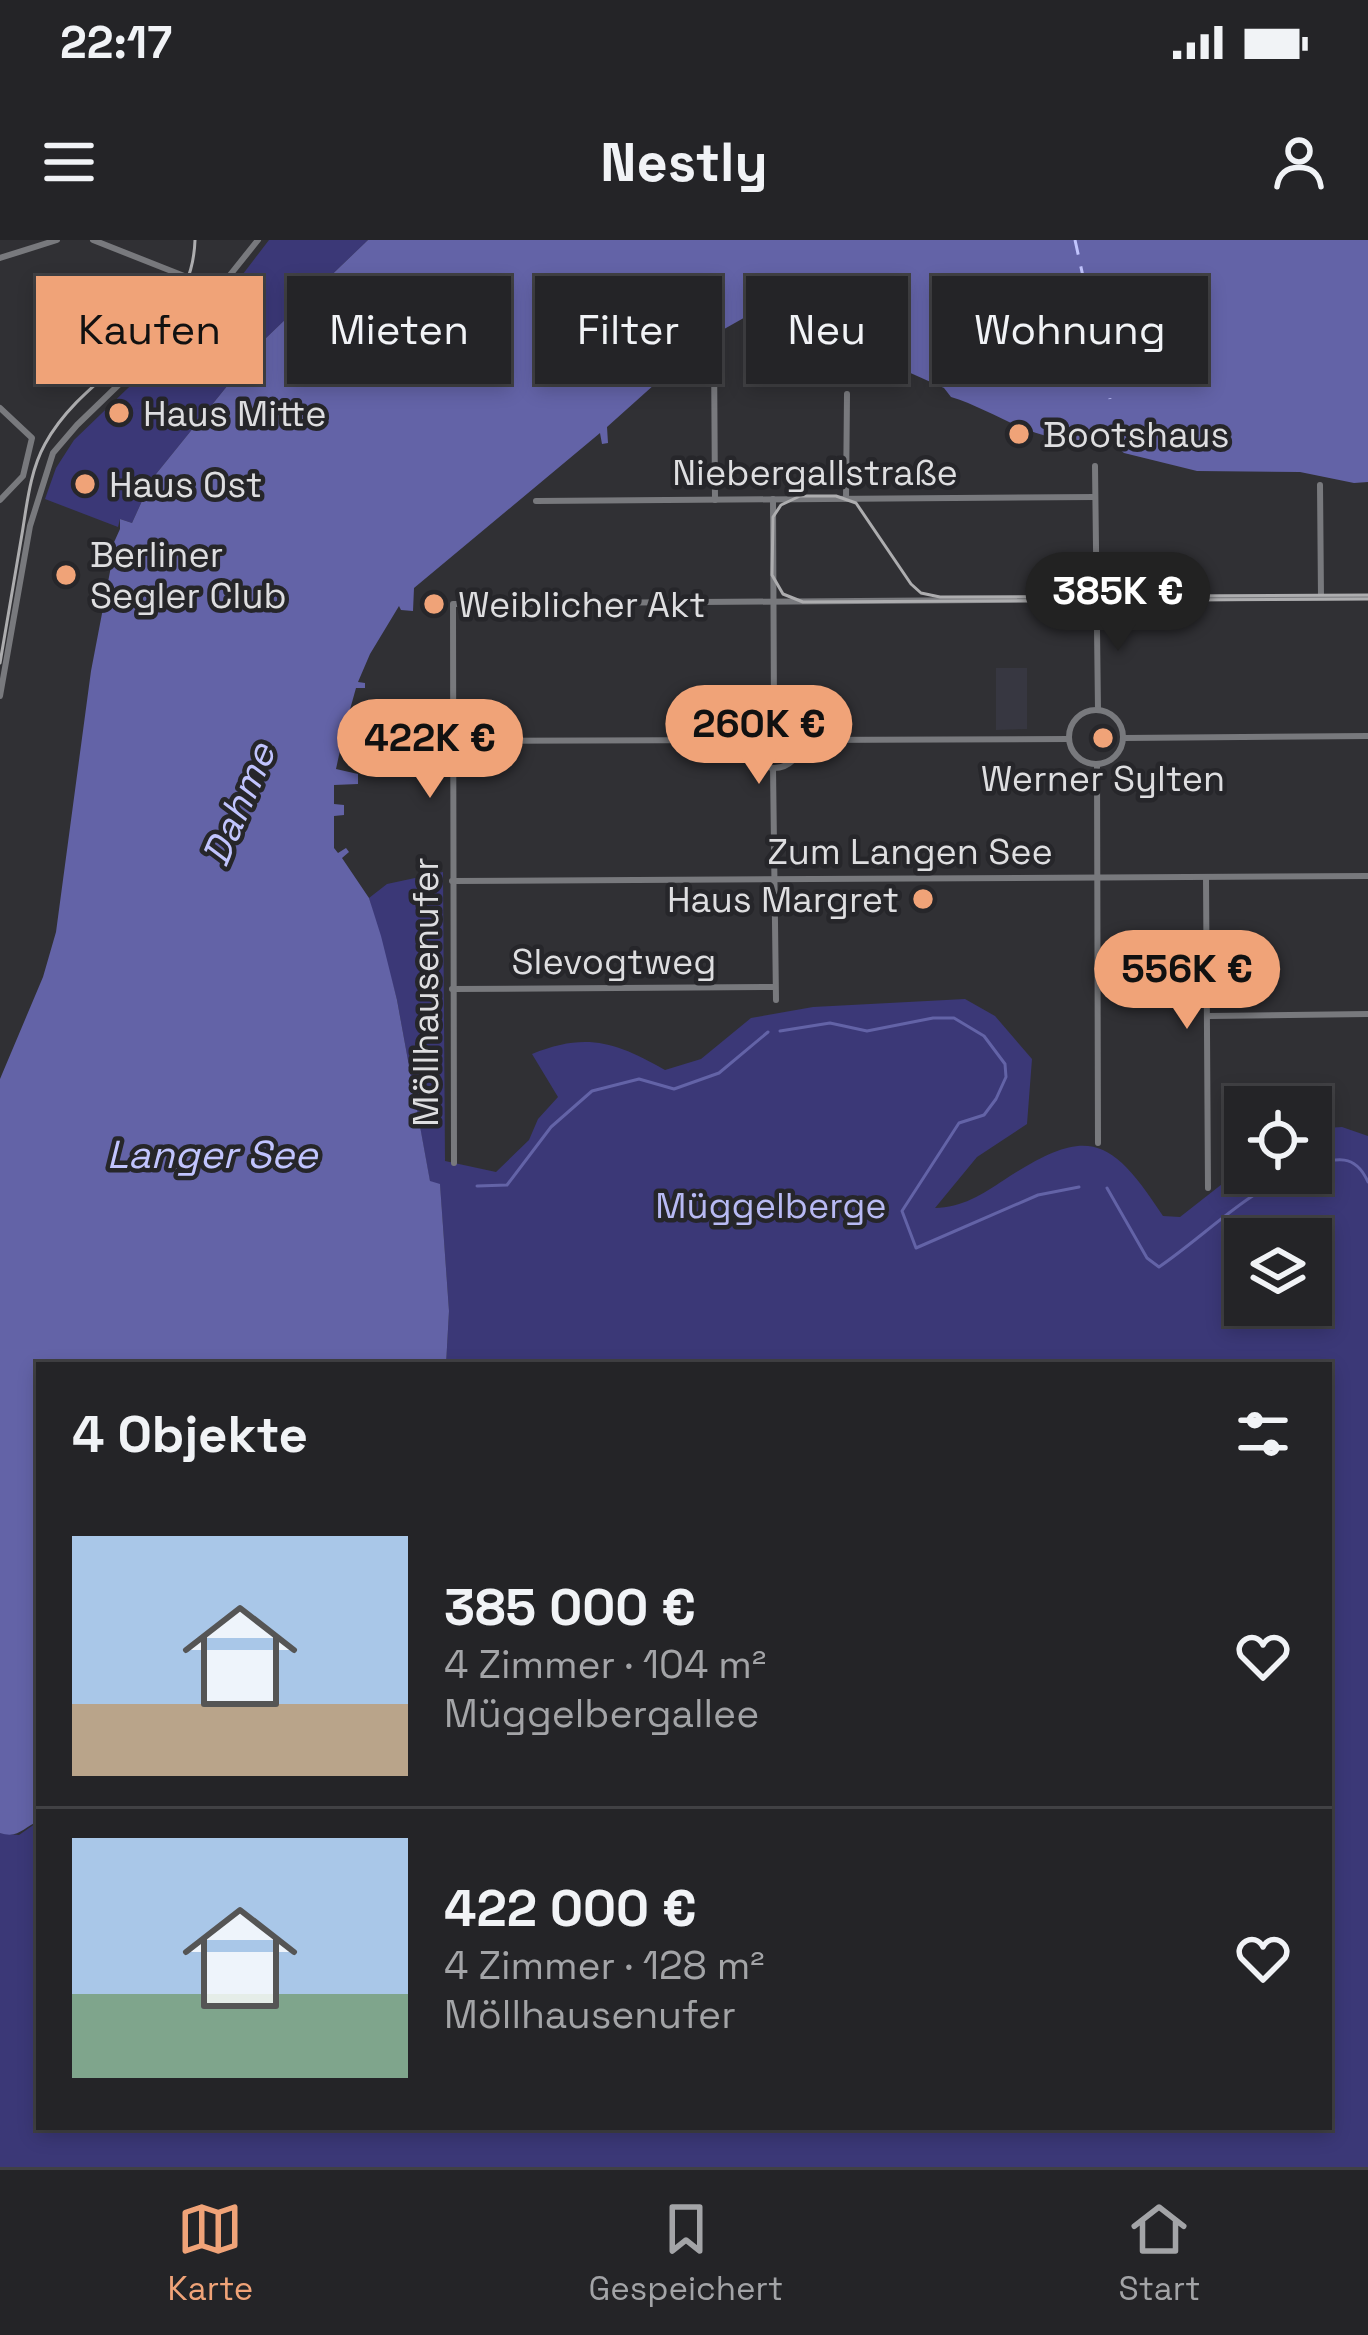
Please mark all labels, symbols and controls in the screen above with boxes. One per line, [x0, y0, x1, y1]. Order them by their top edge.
text: 22:17 [60, 14, 172, 71]
text: Nestly [600, 128, 768, 197]
icon: menu [36, 129, 102, 195]
icon: person [1266, 129, 1332, 195]
chip: Kaufen [36, 276, 263, 384]
chip: Mieten [287, 276, 511, 384]
chip: Filter [535, 276, 722, 384]
chip: Neu [746, 276, 908, 384]
chip: Wohnung [932, 276, 1208, 384]
place label: Haus Mitte [143, 391, 327, 437]
marker: Haus Mitte [106, 400, 132, 426]
place label: Bootshaus [1043, 412, 1229, 458]
marker: Bootshaus [1006, 421, 1032, 447]
street label: Niebergallstraße [672, 450, 958, 496]
place label: Haus Ost [109, 462, 262, 508]
marker: Haus Ost [72, 471, 98, 497]
place label: Berliner Segler Club [90, 532, 287, 619]
pin: 385K € [1020, 552, 1216, 654]
marker: Berliner Segler Club [53, 562, 79, 588]
text: 385K € [1052, 566, 1184, 615]
place label: Weiblicher Akt [458, 582, 706, 628]
marker: Weiblicher Akt [421, 591, 447, 617]
pin: 260K € [661, 685, 857, 787]
pin: 422K € [332, 699, 528, 801]
text: 260K € [692, 699, 826, 748]
text: 422K € [364, 713, 496, 762]
marker: Werner Sylten [1090, 725, 1116, 751]
water label: Dahme [191, 734, 287, 873]
place label: Werner Sylten [981, 756, 1225, 802]
street label: Zum Langen See [767, 829, 1053, 875]
street label: Möllhausenufer [403, 857, 449, 1127]
place label: Haus Margret [667, 877, 899, 923]
marker: Haus Margret [910, 886, 936, 912]
pin: 556K € [1089, 930, 1285, 1032]
street label: Slevogtweg [512, 939, 716, 985]
text: 556K € [1121, 944, 1253, 993]
map controls [1224, 1086, 1332, 1326]
button: locate [1224, 1086, 1332, 1194]
water label: Langer See [107, 1130, 319, 1179]
park label: Müggelberge [655, 1183, 887, 1229]
button: layers [1224, 1218, 1332, 1326]
icon: filters [1230, 1401, 1296, 1467]
text: 4 Objekte [72, 1402, 308, 1467]
text: 385 000 € [444, 1575, 696, 1640]
icon: home [168, 1584, 312, 1728]
icon: heart [1230, 1623, 1296, 1689]
text: 4 Zimmer · 104 m² [444, 1640, 766, 1689]
text: Müggelbergallee [444, 1689, 759, 1738]
text: 422 000 € [444, 1876, 697, 1941]
icon: home [168, 1886, 312, 2030]
icon: heart [1230, 1925, 1296, 1991]
text: 4 Zimmer · 128 m² [444, 1941, 765, 1990]
text: Möllhausenufer [444, 1990, 736, 2039]
tab: Karte [168, 2196, 253, 2310]
tab: Gespeichert [589, 2196, 783, 2310]
tab: Start [1118, 2196, 1200, 2310]

